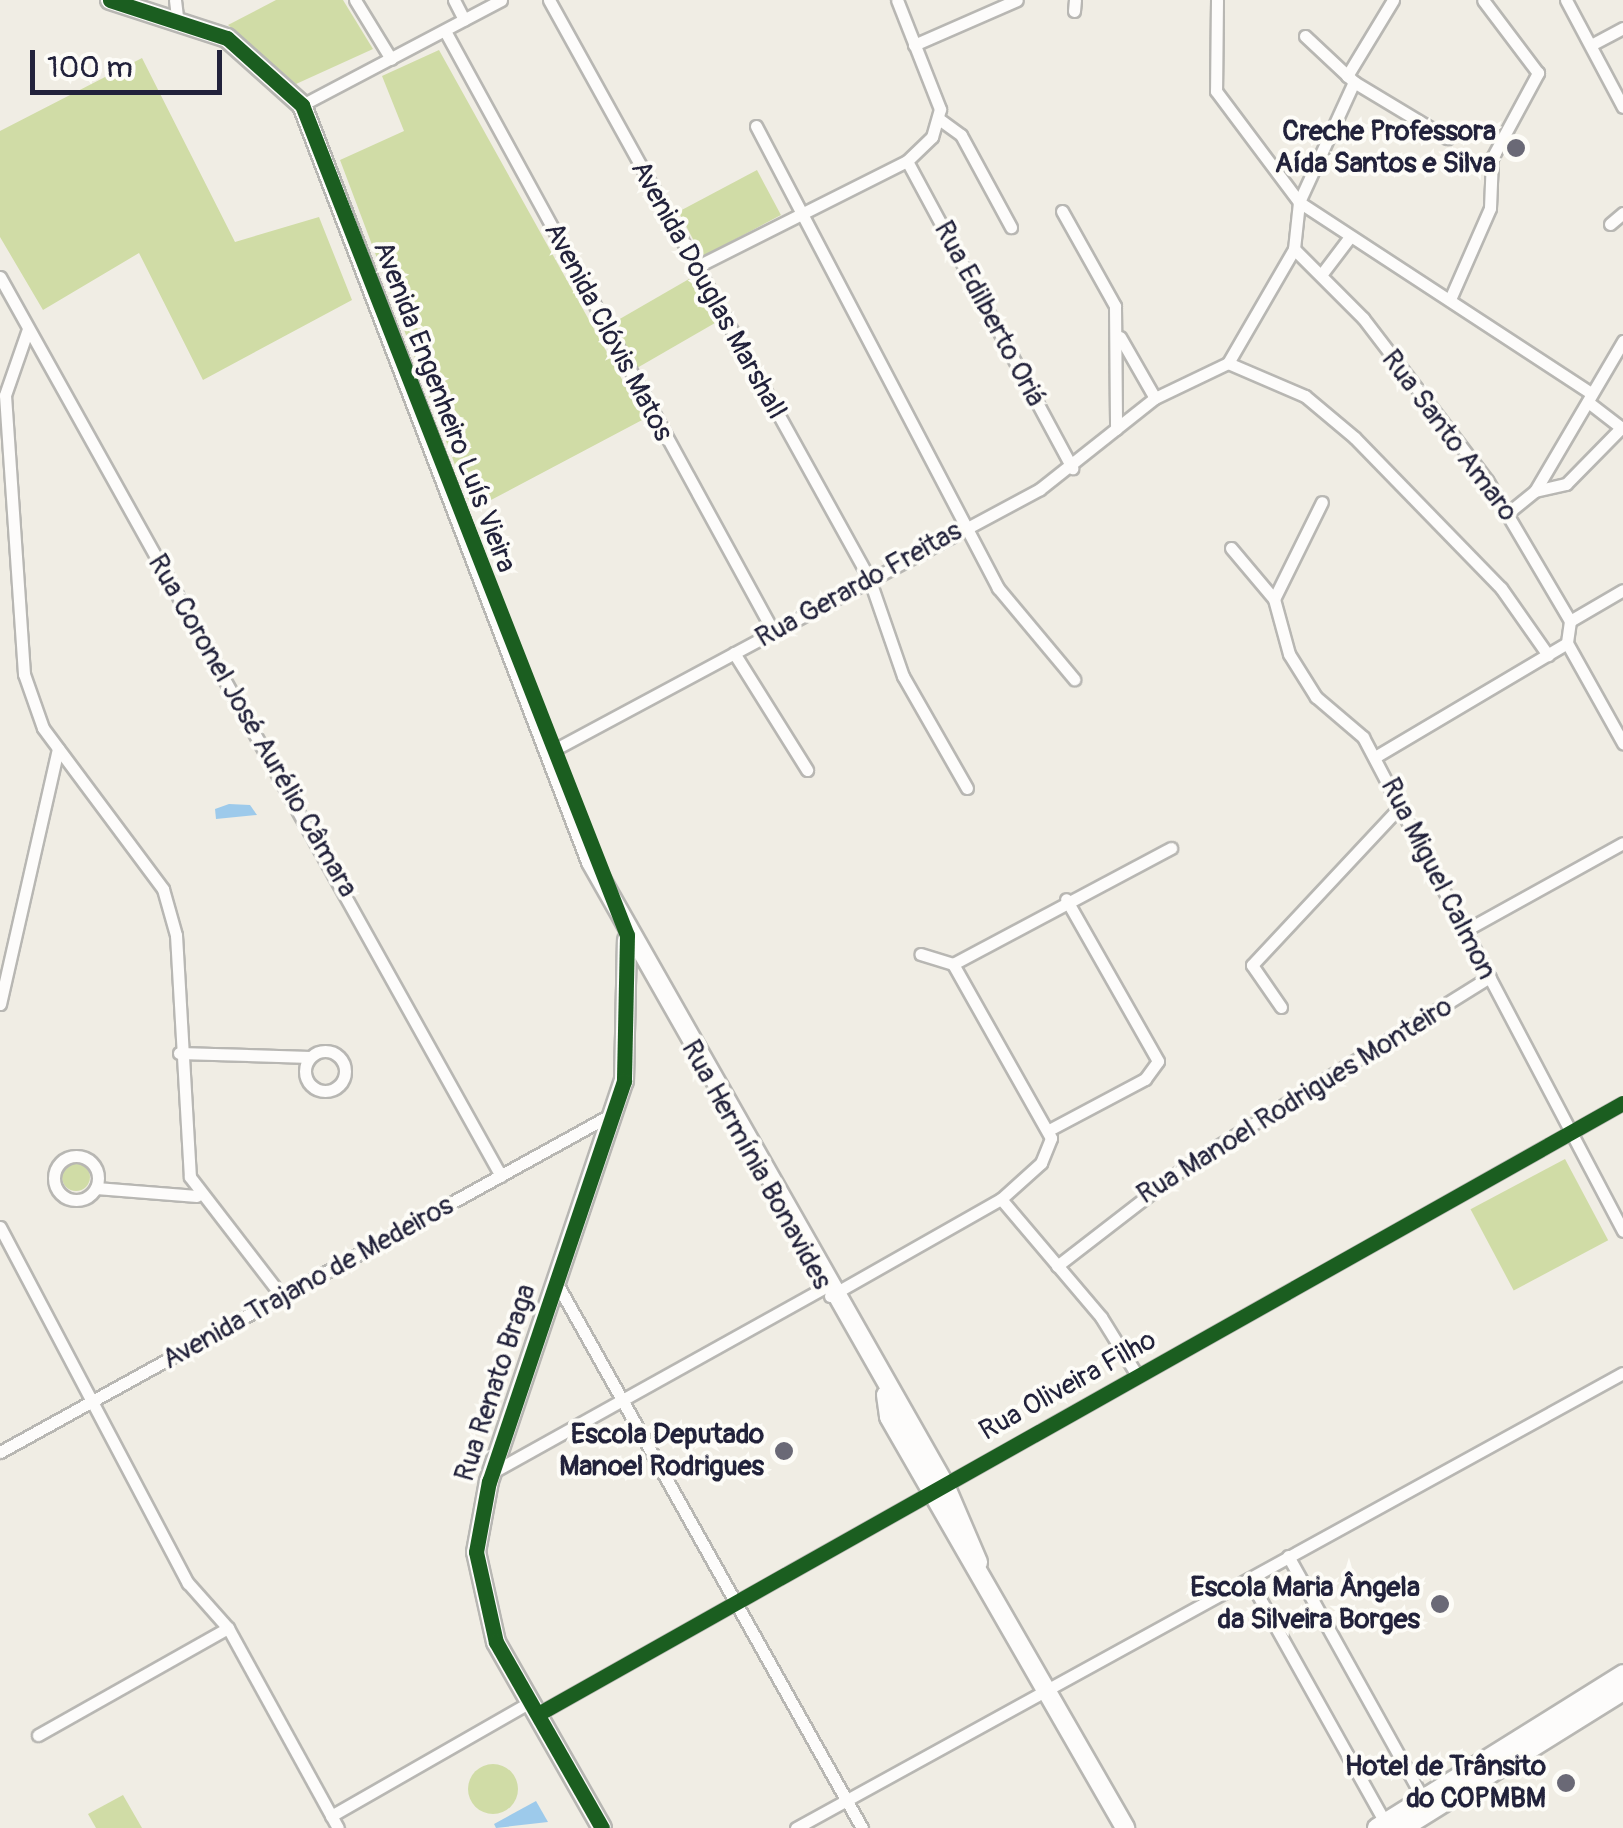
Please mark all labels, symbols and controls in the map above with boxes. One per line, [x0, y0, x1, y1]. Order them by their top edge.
scale bar [35, 30, 228, 92]
text: 100 m [47, 49, 133, 86]
place label: Creche Professora Aída Santos e Silva [1275, 115, 1496, 181]
marker: Creche Professora Aída Santos e Silva [1505, 137, 1527, 159]
street label: Avenida Douglas Marshall [623, 155, 793, 425]
street label: Rua Edilberto Oriá [926, 216, 1052, 412]
street label: Avenida Clóvis Matos [536, 217, 680, 447]
street label: Avenida Engenheiro Luís Vieira [365, 237, 523, 577]
street label: Rua Santo Amaro [1374, 344, 1524, 528]
street label: Rua Gerardo Freitas [750, 514, 968, 656]
street label: Rua Coronel José Aurélio Câmara [140, 549, 364, 903]
street label: Rua Miguel Calmon [1373, 773, 1503, 985]
street label: Rua Manoel Rodrigues Monteiro [1131, 990, 1459, 1212]
street label: Rua Hermínia Bonavides [673, 1034, 839, 1296]
street label: Avenida Trajano de Medeiros [157, 1189, 459, 1377]
street label: Rua Renato Braga [448, 1280, 544, 1486]
street label: Rua Oliveira Filho [974, 1324, 1162, 1448]
place label: Escola Deputado Manoel Rodrigues [559, 1418, 764, 1484]
marker: Escola Deputado Manoel Rodrigues [773, 1440, 795, 1462]
place label: Escola Maria Ângela da Silveira Borges [1190, 1571, 1420, 1637]
marker: Escola Maria Ângela da Silveira Borges [1429, 1593, 1451, 1615]
place label: Hotel de Trânsito do COPMBM [1345, 1750, 1546, 1816]
marker: Hotel de Trânsito do COPMBM [1555, 1772, 1577, 1794]

